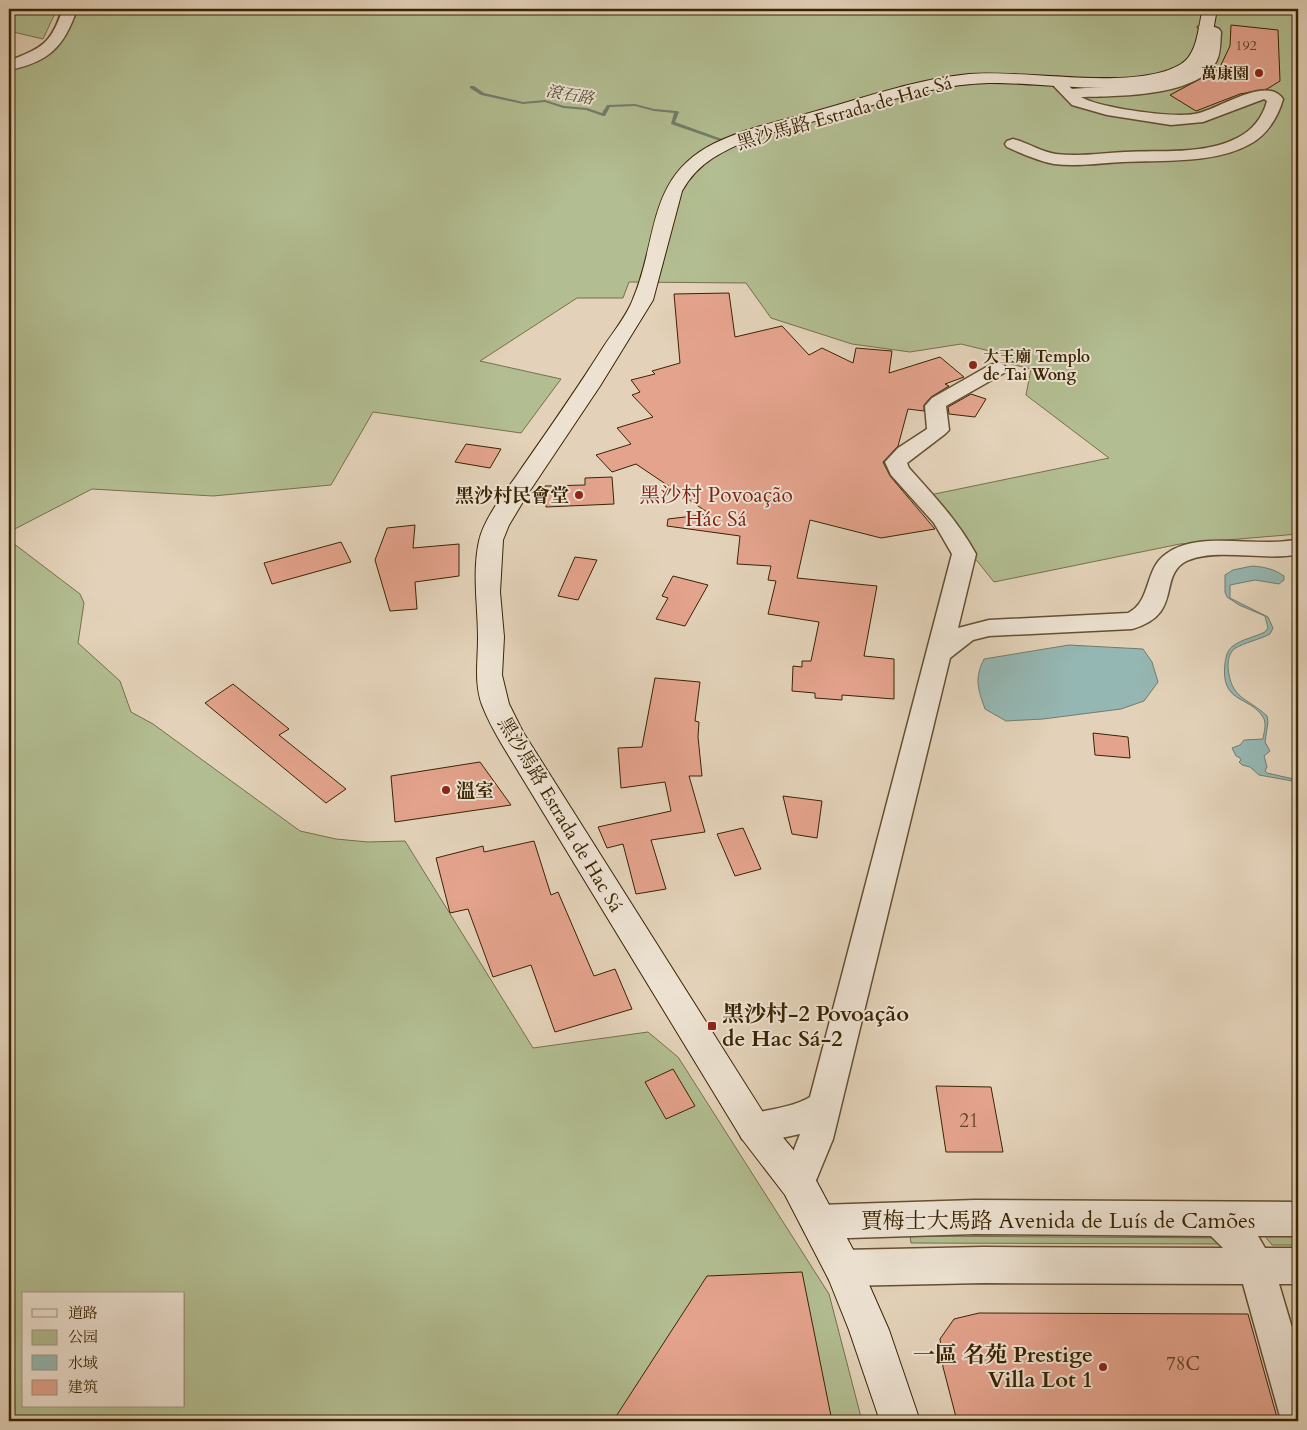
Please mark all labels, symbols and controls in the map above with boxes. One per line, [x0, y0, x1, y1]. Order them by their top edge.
house number: 192 [1235, 36, 1257, 55]
place label: 萬康園 [1201, 63, 1249, 85]
marker: 萬康園 [1253, 67, 1265, 79]
street label: 黑沙馬路 Estrada de Hac Sá [733, 70, 955, 156]
water label: 滾石路 [544, 80, 596, 110]
place label: 大王廟 Templo de Tai Wong [983, 346, 1090, 386]
marker: 大王廟 Templo de Tai Wong [967, 359, 979, 371]
district label: 黑沙村 Povoação Hác Sá [639, 481, 793, 534]
place label: 黑沙村民會堂 [455, 483, 569, 509]
marker: 黑沙村民會堂 [573, 489, 585, 501]
street label: 黑沙馬路 Estrada de Hac Sá [492, 712, 629, 917]
place label: 溫室 [456, 778, 494, 804]
marker: 溫室 [440, 784, 452, 796]
place label: 黑沙村-2 Povoação de Hac Sá-2 [722, 999, 909, 1054]
marker: 黑沙村-2 Povoação de Hac Sá-2 [706, 1020, 718, 1032]
house number: 21 [959, 1108, 979, 1134]
street label: 賈梅士大馬路 Avenida de Luís de Camões [861, 1206, 1255, 1236]
legend [22, 1292, 185, 1408]
text: 道路 [68, 1303, 98, 1323]
text: 公园 [68, 1327, 98, 1347]
place label: 一區 名苑 Prestige Villa Lot 1 [913, 1340, 1093, 1395]
house number: 78C [1166, 1351, 1200, 1377]
text: 水域 [68, 1353, 98, 1373]
marker: 一區 名苑 Prestige Villa Lot 1 [1097, 1361, 1109, 1373]
text: 建筑 [68, 1377, 98, 1397]

